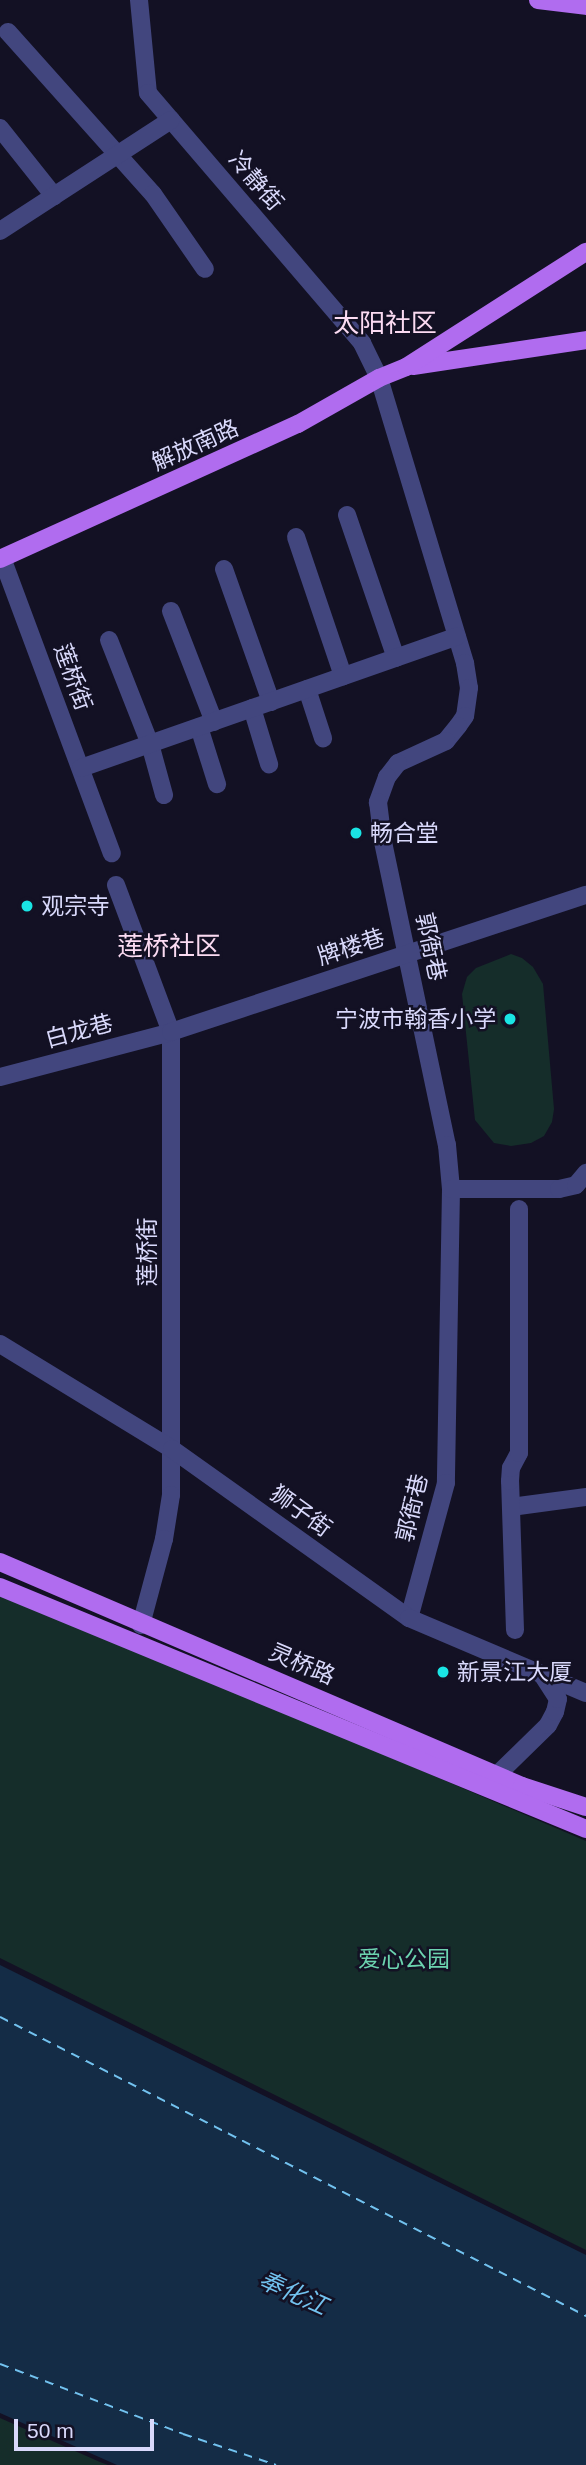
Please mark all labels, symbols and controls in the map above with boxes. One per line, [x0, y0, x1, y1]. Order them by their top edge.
street label: 冷静街 [223, 146, 289, 216]
district label: 太阳社区 [333, 308, 437, 340]
street label: 解放南路 [147, 414, 243, 476]
street label: 莲桥街 [48, 640, 98, 714]
place label: 畅合堂 [370, 819, 439, 847]
marker: 畅合堂 [348, 825, 364, 841]
place label: 观宗寺 [41, 892, 110, 920]
marker: 观宗寺 [19, 898, 35, 914]
street label: 郭衙巷 [410, 910, 452, 984]
street label: 牌楼巷 [314, 923, 388, 971]
district label: 莲桥社区 [117, 931, 221, 963]
place label: 宁波市翰香小学 [335, 1005, 496, 1033]
street label: 白龙巷 [42, 1009, 116, 1053]
marker: 宁波市翰香小学 [502, 1011, 518, 1027]
street label: 莲桥街 [133, 1218, 161, 1286]
street label: 郭衙巷 [391, 1471, 433, 1545]
street label: 狮子街 [265, 1480, 337, 1542]
street label: 灵桥路 [265, 1638, 339, 1690]
place label: 新景江大厦 [457, 1658, 572, 1686]
marker: 新景江大厦 [435, 1664, 451, 1680]
park label: 爱心公园 [358, 1945, 450, 1973]
water label: 奉化江 [254, 2265, 332, 2321]
scale bar [18, 2406, 158, 2450]
text: 50 m [27, 2419, 74, 2442]

